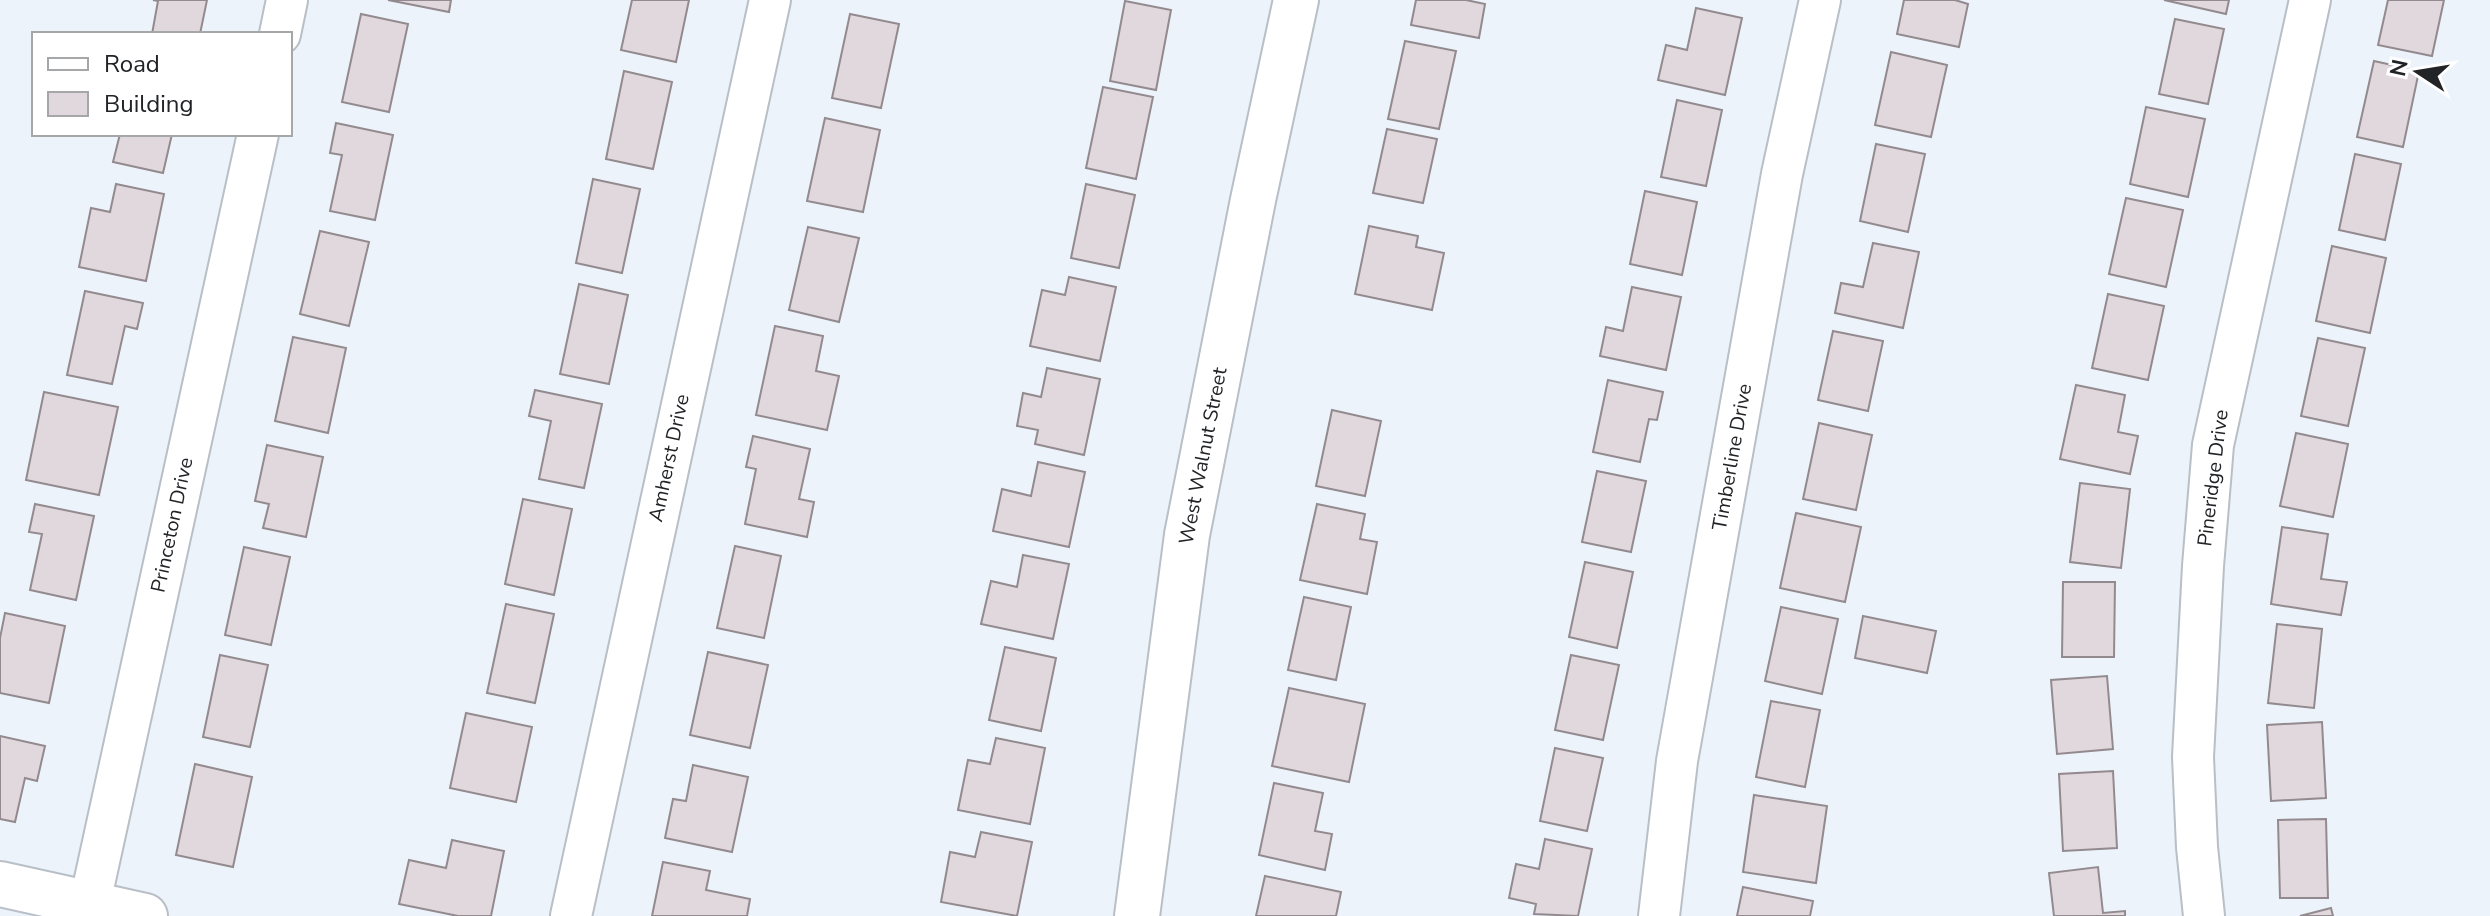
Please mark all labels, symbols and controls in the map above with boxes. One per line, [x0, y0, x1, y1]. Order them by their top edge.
legend [32, 32, 292, 136]
north arrow [2378, 32, 2458, 112]
text: Road [104, 48, 160, 80]
text: N [2383, 57, 2416, 79]
text: Building [104, 88, 194, 120]
street label: West Walnut Street [1173, 364, 1234, 547]
street label: Timberline Drive [1706, 382, 1758, 532]
street label: Amherst Drive [642, 392, 696, 524]
street label: Pineridge Drive [2191, 408, 2235, 548]
street label: Princeton Drive [145, 455, 199, 595]

